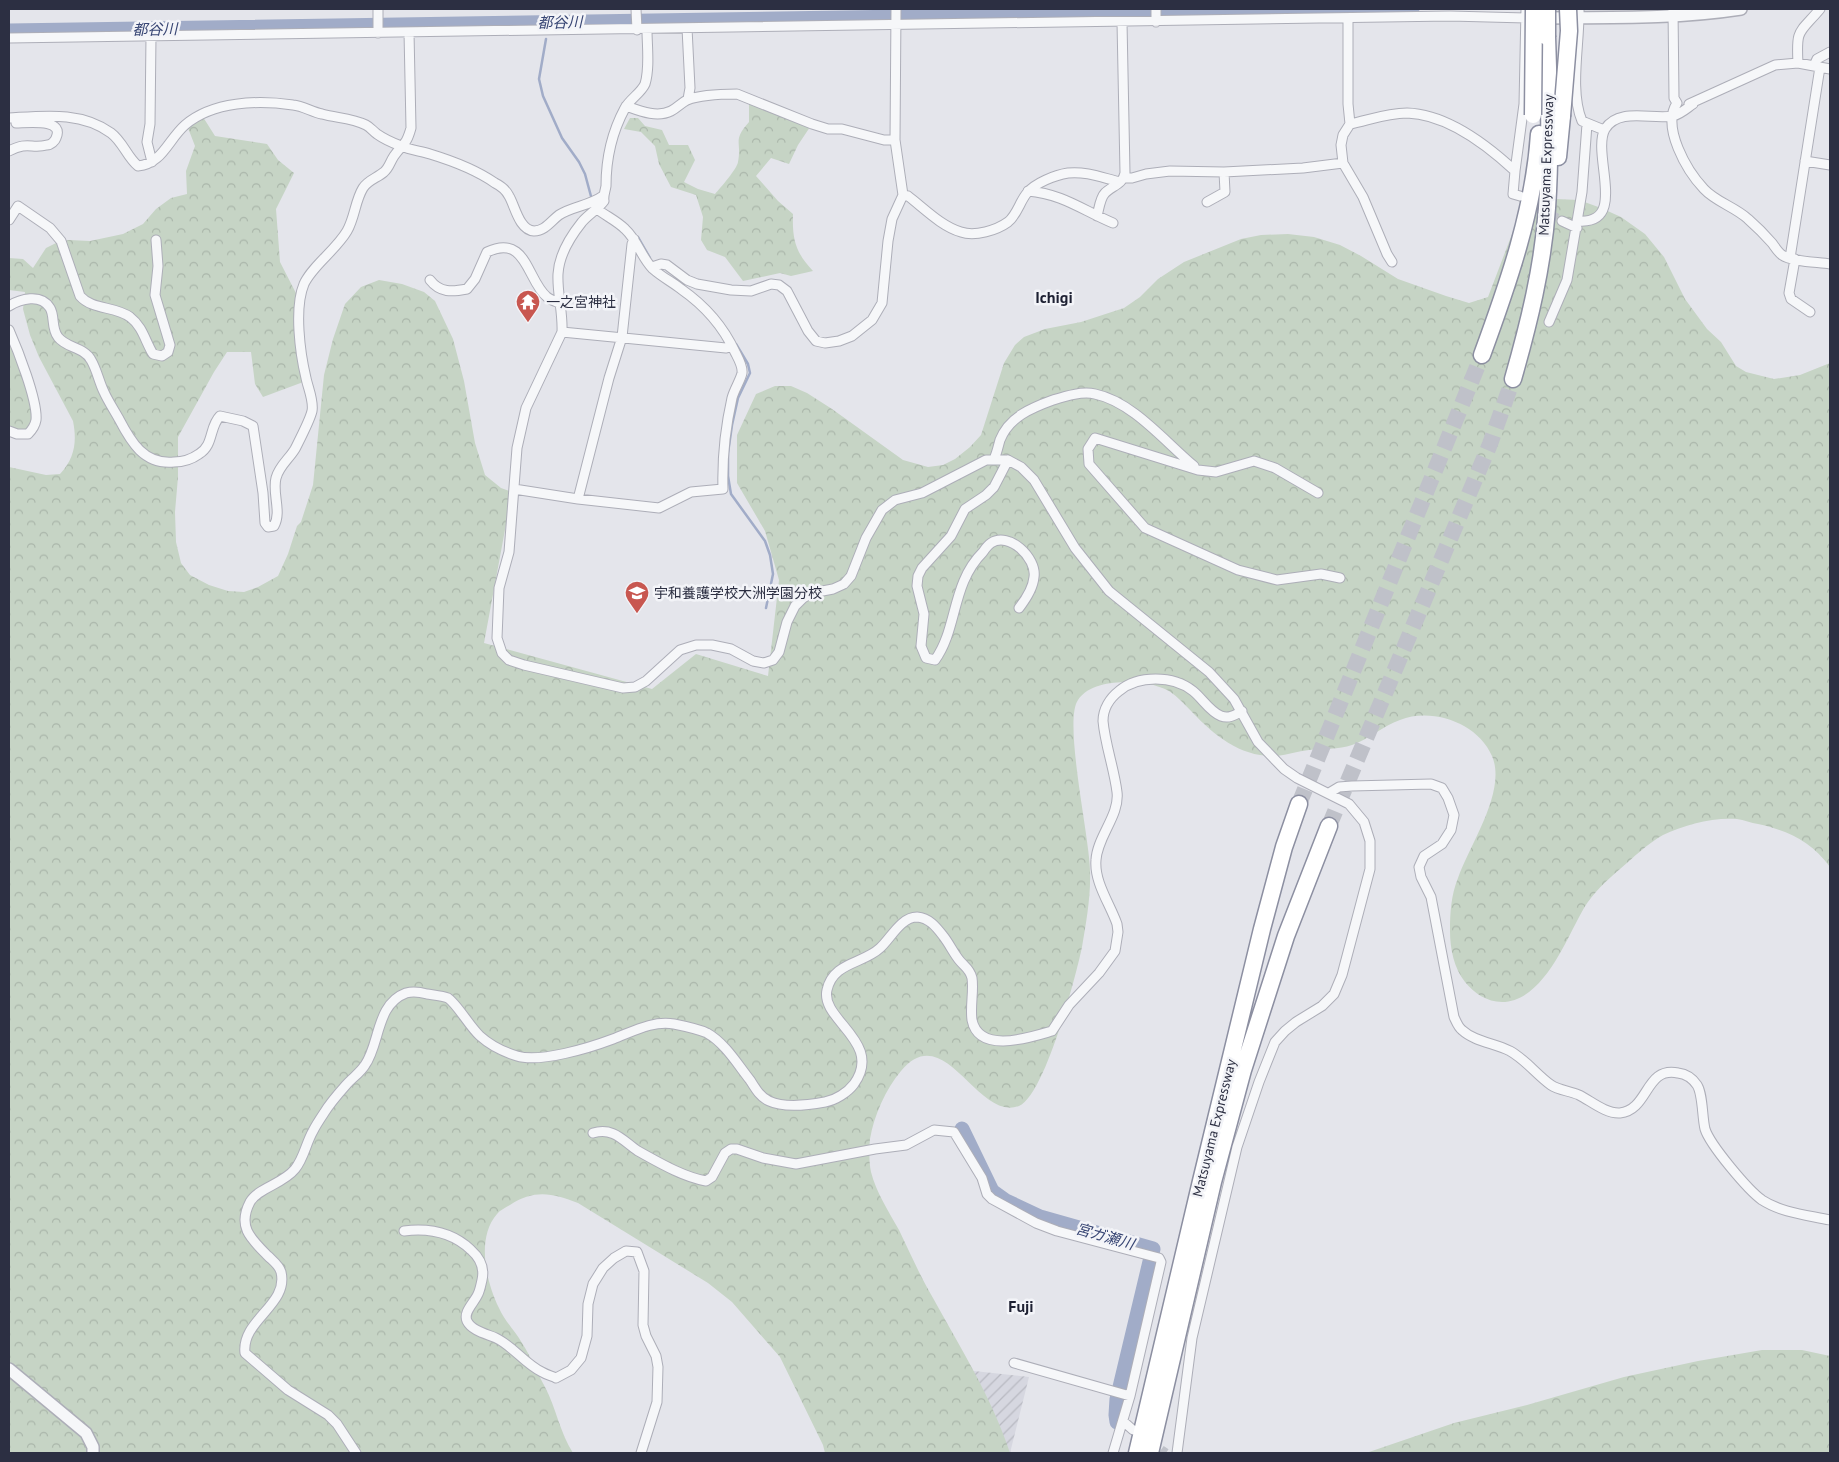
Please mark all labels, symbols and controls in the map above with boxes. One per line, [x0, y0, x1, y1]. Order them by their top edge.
water label: 都谷川 [537, 12, 585, 32]
water label: 都谷川 [132, 19, 180, 39]
street label: Matsuyama Expressway [1535, 94, 1557, 236]
district label: Ichigi [1035, 287, 1073, 307]
temple icon: 一之宮神社 [515, 289, 541, 323]
place label: 一之宮神社 [546, 293, 616, 311]
school or university icon: 宇和養護学校大洲学園分校 [624, 580, 650, 614]
place label: 宇和養護学校大洲学園分校 [654, 584, 822, 602]
street label: Matsuyama Expressway [1188, 1057, 1240, 1199]
water label: 宮ガ瀬川 [1074, 1219, 1138, 1254]
district label: Fuji [1008, 1296, 1034, 1316]

